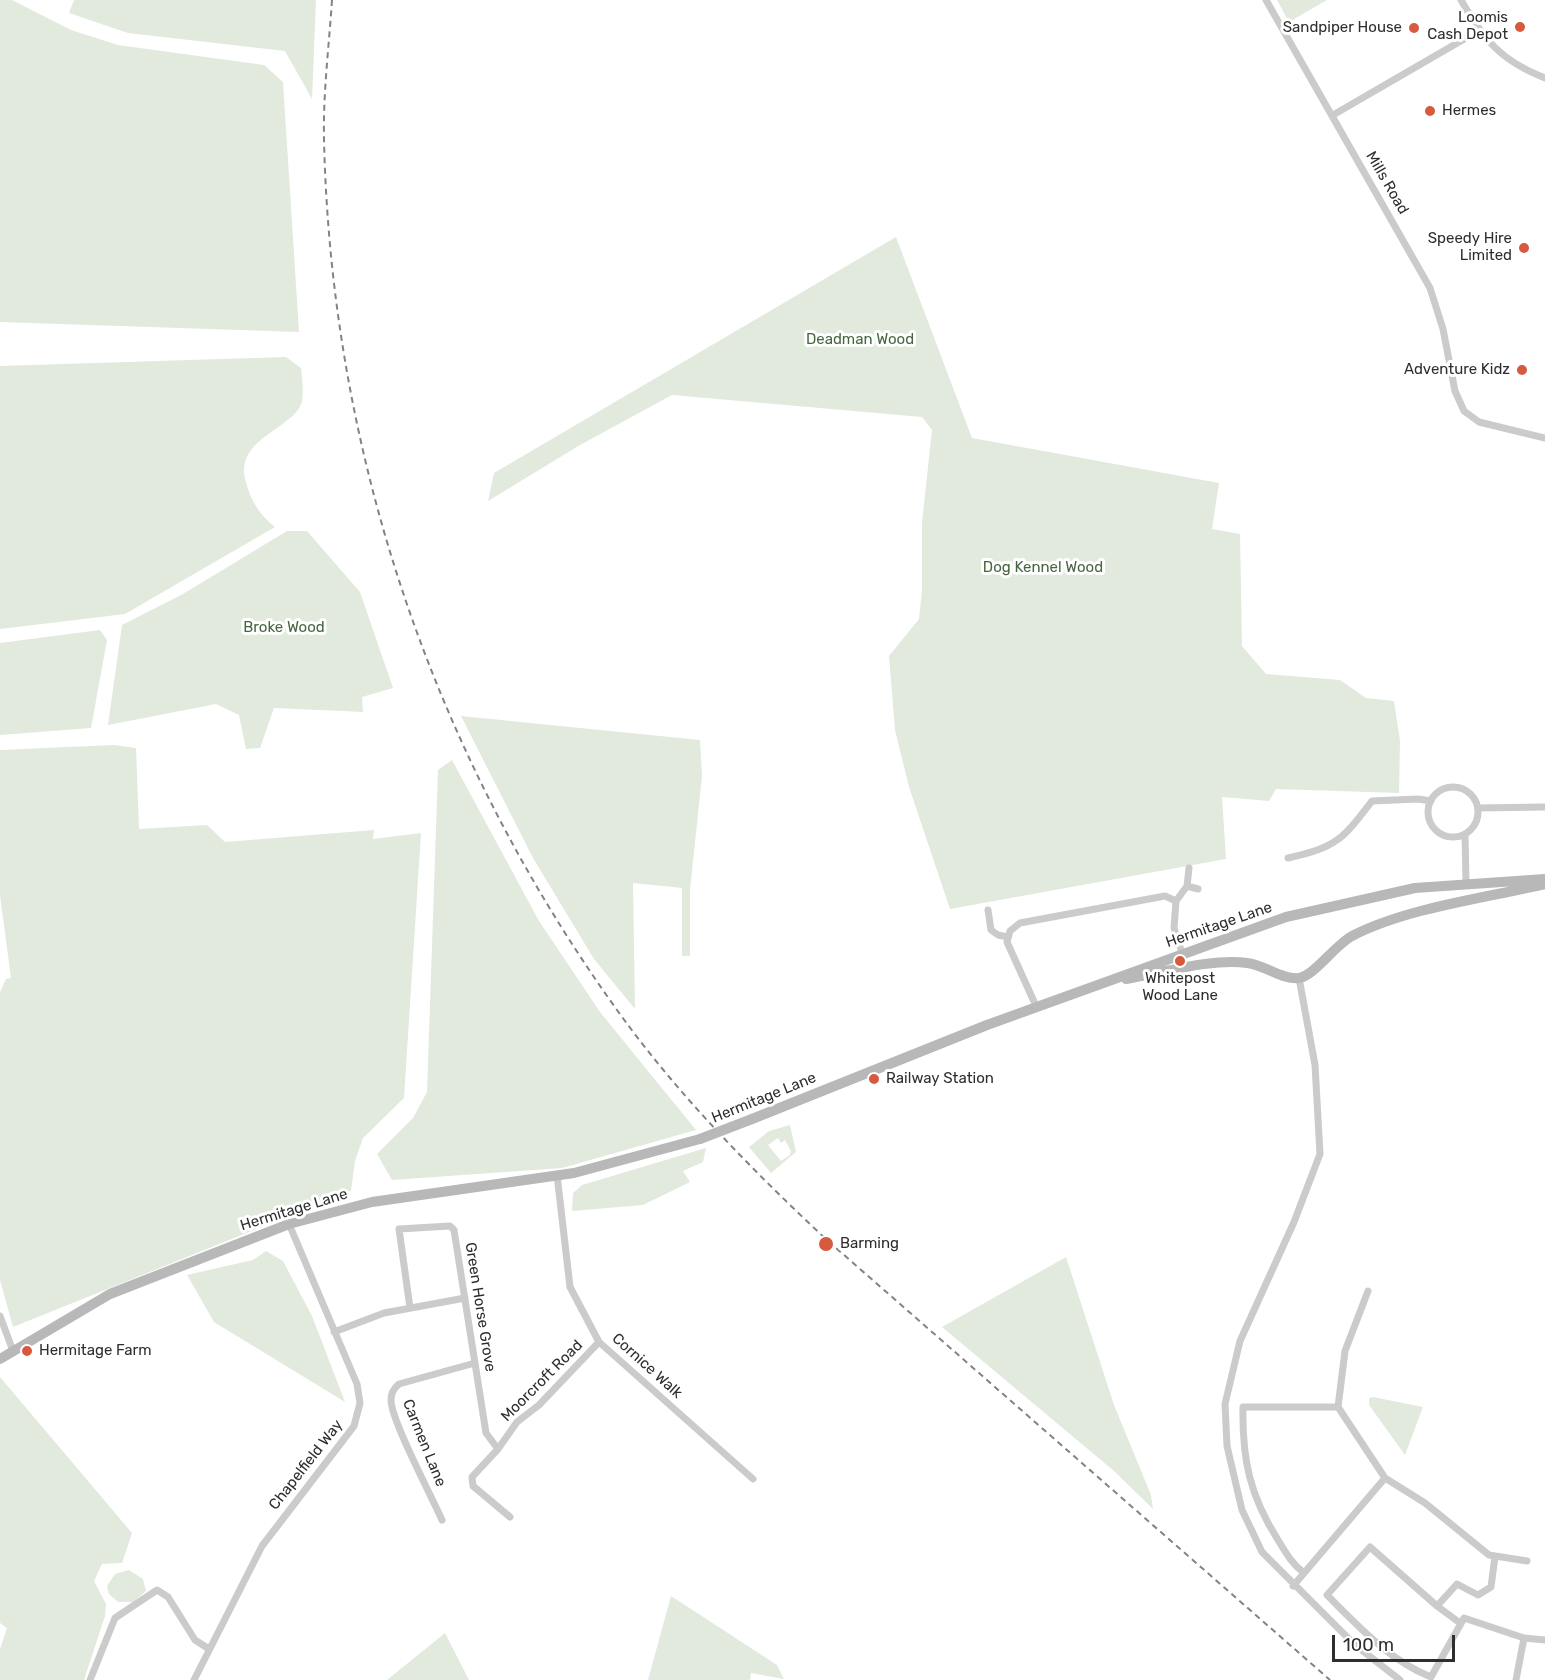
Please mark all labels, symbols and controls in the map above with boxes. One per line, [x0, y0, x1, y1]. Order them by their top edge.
place label: Loomis Cash Depot [1427, 9, 1508, 44]
place label: Sandpiper House [1283, 19, 1402, 37]
marker: Loomis Cash Depot [1513, 20, 1527, 34]
marker: Sandpiper House [1407, 21, 1421, 35]
place label: Hermes [1442, 102, 1496, 120]
marker: Hermes [1423, 104, 1437, 118]
street label: Mills Road [1362, 148, 1412, 218]
place label: Speedy Hire Limited [1428, 230, 1512, 265]
marker: Speedy Hire Limited [1517, 241, 1531, 255]
park label: Deadman Wood [806, 331, 914, 349]
place label: Adventure Kidz [1404, 361, 1510, 379]
marker: Adventure Kidz [1515, 363, 1529, 377]
park label: Dog Kennel Wood [983, 559, 1103, 577]
park label: Broke Wood [243, 619, 325, 637]
street label: Hermitage Lane [1164, 898, 1274, 952]
marker: Whitepost Wood Lane [1173, 954, 1187, 968]
place label: Whitepost Wood Lane [1142, 970, 1218, 1005]
street label: Hermitage Lane [709, 1069, 819, 1127]
place label: Railway Station [886, 1070, 994, 1088]
marker: Railway Station [867, 1072, 881, 1086]
street label: Hermitage Lane [238, 1185, 350, 1235]
marker: Barming [817, 1235, 835, 1253]
place label: Barming [840, 1235, 899, 1253]
street label: Green Horse Grove [461, 1241, 499, 1373]
street label: Cornice Walk [608, 1330, 686, 1402]
street label: Moorcroft Road [497, 1336, 587, 1426]
place label: Hermitage Farm [39, 1342, 152, 1360]
marker: Hermitage Farm [20, 1344, 34, 1358]
street label: Carmen Lane [398, 1397, 450, 1489]
street label: Chapelfield Way [265, 1416, 347, 1514]
scale bar [1335, 1623, 1458, 1661]
text: 100 m [1343, 1634, 1394, 1656]

